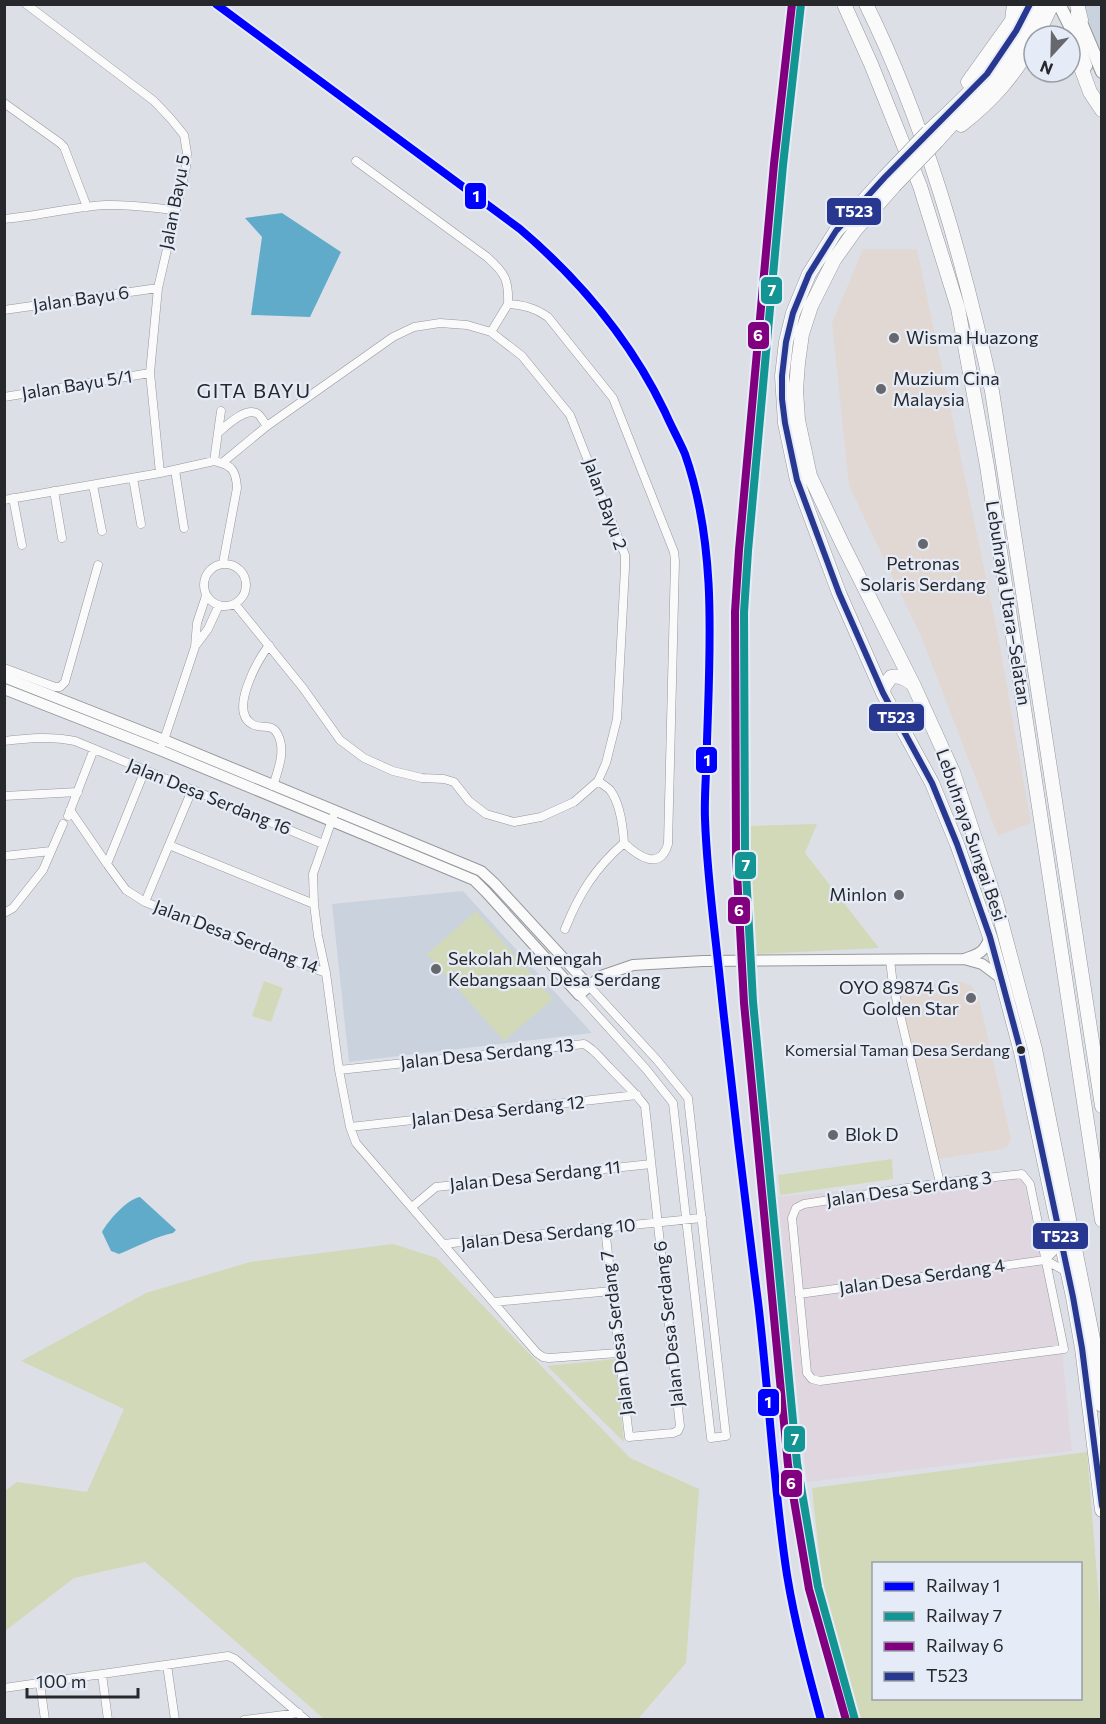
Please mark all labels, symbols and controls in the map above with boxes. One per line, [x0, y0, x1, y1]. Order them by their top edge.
north arrow [1022, 24, 1082, 84]
text: N [1037, 57, 1055, 79]
street label: Jalan Bayu 5 [154, 152, 194, 251]
line badge: 1 [464, 182, 487, 210]
text: 1 [472, 186, 480, 205]
line badge: T523 [826, 197, 882, 226]
text: T523 [835, 201, 873, 220]
line badge: 7 [760, 276, 783, 305]
street label: Jalan Bayu 6 [31, 280, 130, 316]
text: 7 [768, 280, 777, 299]
line badge: 6 [747, 321, 770, 350]
text: 6 [753, 325, 763, 344]
place label: Wisma Huazong [906, 326, 1039, 348]
marker: Wisma Huazong [887, 331, 901, 345]
street label: Jalan Bayu 5/1 [20, 364, 134, 404]
place label: Muzium Cina Malaysia [893, 367, 1000, 410]
district label: GITA BAYU [197, 378, 312, 402]
marker: Muzium Cina Malaysia [874, 382, 888, 396]
street label: Jalan Bayu 2 [579, 455, 633, 553]
street label: Lebuhraya Utara–Selatan [982, 499, 1036, 707]
marker: Petronas Solaris Serdang [916, 537, 930, 551]
place label: Petronas Solaris Serdang [860, 552, 986, 595]
line badge: T523 [868, 703, 925, 732]
text: T523 [877, 707, 915, 726]
line badge: 1 [695, 746, 718, 774]
street label: Lebuhraya Sungai Besi [932, 746, 1012, 924]
text: 1 [703, 750, 711, 769]
street label: Jalan Desa Serdang 16 [124, 753, 295, 839]
line badge: 7 [734, 851, 757, 880]
text: 7 [742, 855, 751, 874]
place label: Minlon [829, 883, 887, 905]
marker: Minlon [892, 888, 906, 902]
street label: Jalan Desa Serdang 14 [151, 894, 322, 978]
line badge: 6 [727, 896, 751, 925]
text: 6 [734, 900, 744, 919]
place label: Sekolah Menengah Kebangsaan Desa Serdang [448, 947, 661, 990]
marker: Sekolah Menengah Kebangsaan Desa Serdang [429, 962, 443, 976]
place label: OYO 89874 Gs Golden Star [839, 976, 959, 1019]
marker: OYO 89874 Gs Golden Star [964, 991, 978, 1005]
street label: Jalan Desa Serdang 13 [399, 1033, 575, 1073]
place label: Komersial Taman Desa Serdang [785, 1040, 1010, 1059]
marker: Komersial Taman Desa Serdang [1015, 1044, 1027, 1056]
street label: Jalan Desa Serdang 12 [410, 1090, 586, 1130]
place label: Blok D [845, 1123, 898, 1145]
marker: Blok D [826, 1128, 840, 1142]
street label: Jalan Desa Serdang 11 [448, 1155, 622, 1195]
street label: Jalan Desa Serdang 3 [825, 1166, 993, 1211]
street label: Jalan Desa Serdang 10 [459, 1213, 637, 1253]
line badge: T523 [1032, 1222, 1089, 1250]
text: T523 [1041, 1226, 1079, 1245]
street label: Jalan Desa Serdang 6 [648, 1240, 688, 1408]
street label: Jalan Desa Serdang 7 [595, 1249, 637, 1417]
street label: Jalan Desa Serdang 4 [838, 1253, 1006, 1299]
line badge: 1 [757, 1388, 780, 1417]
text: 1 [764, 1392, 772, 1411]
line badge: 7 [783, 1425, 806, 1453]
text: 7 [791, 1429, 800, 1448]
line badge: 6 [780, 1469, 803, 1498]
text: 6 [786, 1473, 796, 1492]
legend [872, 1562, 1082, 1700]
text: Railway 1 [926, 1574, 1001, 1596]
text: Railway 7 [926, 1604, 1002, 1626]
text: Railway 6 [926, 1634, 1004, 1656]
scale bar [27, 1661, 138, 1699]
text: T523 [926, 1664, 968, 1686]
text: 100 m [36, 1670, 86, 1692]

